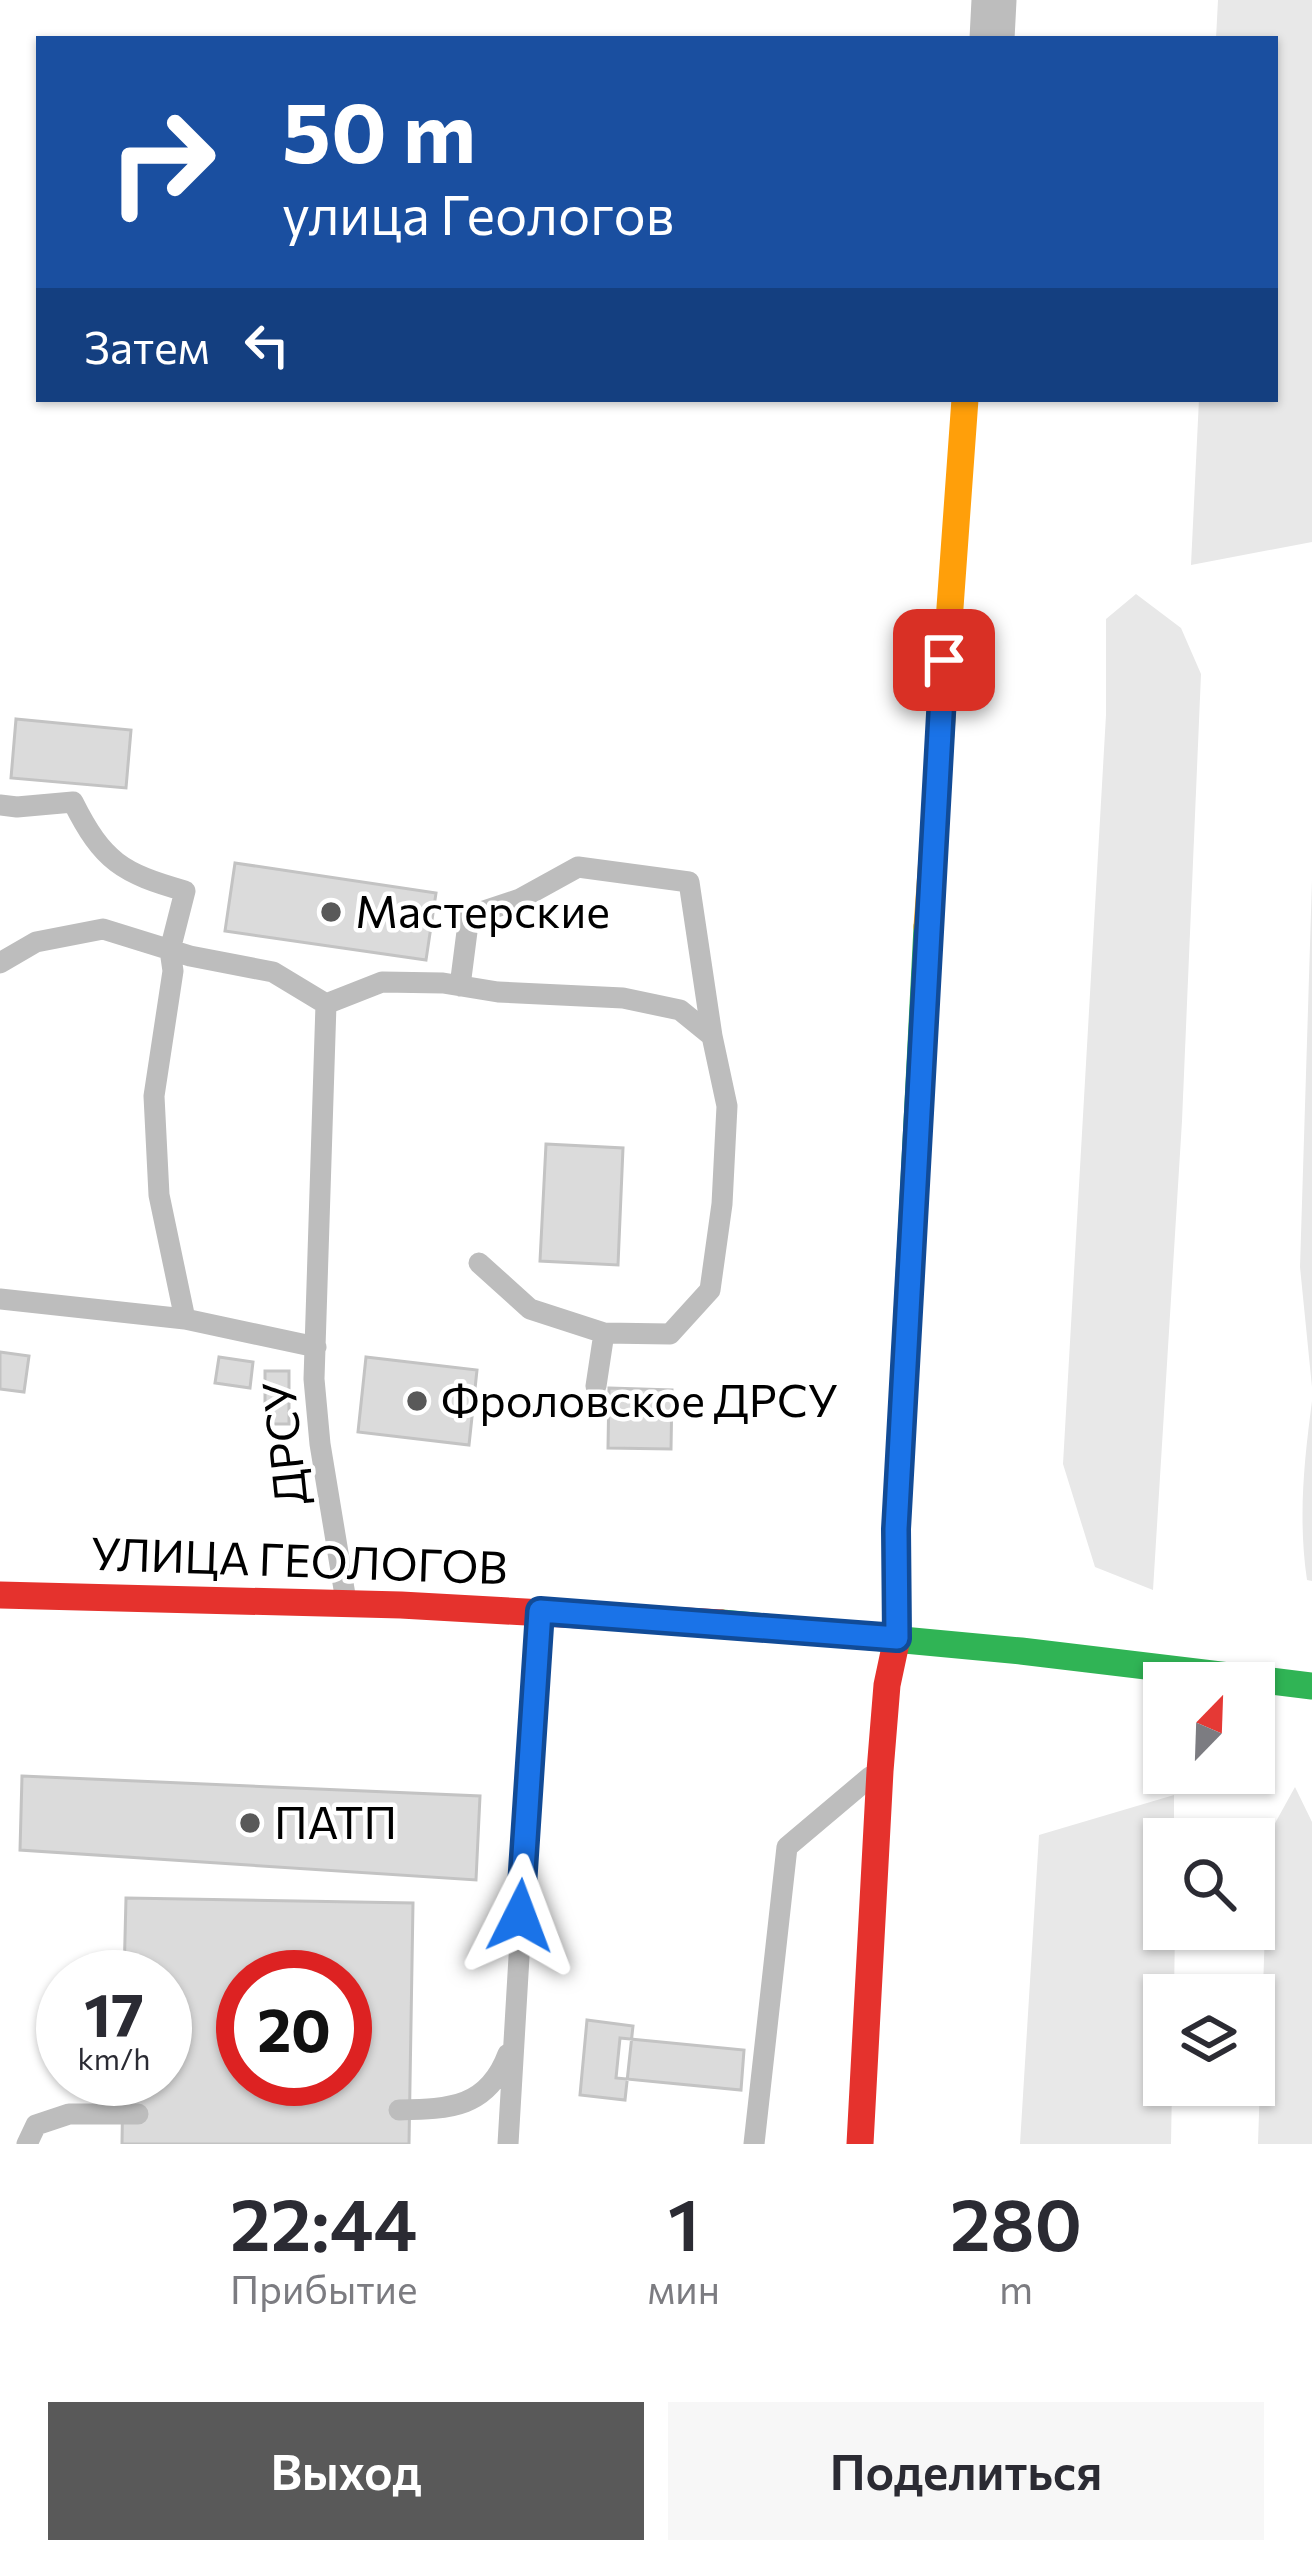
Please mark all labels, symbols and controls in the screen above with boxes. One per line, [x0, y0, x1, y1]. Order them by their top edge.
text: 50 m [282, 78, 476, 180]
icon: right [84, 84, 240, 240]
text: улица Геологов [282, 180, 674, 246]
icon: left [234, 312, 300, 378]
text: Затем [84, 318, 210, 373]
pin [893, 609, 995, 711]
icon: arrive [911, 627, 977, 693]
place label: Мастерские [355, 882, 610, 937]
marker: Мастерские [318, 899, 344, 925]
place label: Фроловское ДРСУ [441, 1371, 838, 1426]
street label: ДРСУ [249, 1378, 316, 1508]
marker: Фроловское ДРСУ [404, 1388, 430, 1414]
street label: УЛИЦА ГЕОЛОГОВ [90, 1524, 508, 1593]
north arrow [1143, 1662, 1275, 1794]
map controls [1143, 1662, 1275, 2106]
place label: ПАТП [274, 1793, 397, 1848]
marker: ПАТП [237, 1810, 263, 1836]
button: search [1143, 1818, 1275, 1950]
position arrow [457, 1853, 583, 1979]
speed limit sign: 20 [216, 1950, 372, 2106]
button: layers [1143, 1974, 1275, 2106]
text: 17 [84, 1976, 144, 2049]
text: km/h [78, 2039, 150, 2076]
text: 22:44 [230, 2178, 417, 2266]
text: 1 [668, 2178, 700, 2266]
text: 280 [950, 2178, 1082, 2266]
text: Прибытие [230, 2264, 418, 2312]
text: мин [648, 2264, 720, 2312]
text: m [999, 2264, 1033, 2312]
button: Выход [48, 2402, 644, 2540]
button: Поделиться [668, 2402, 1264, 2540]

